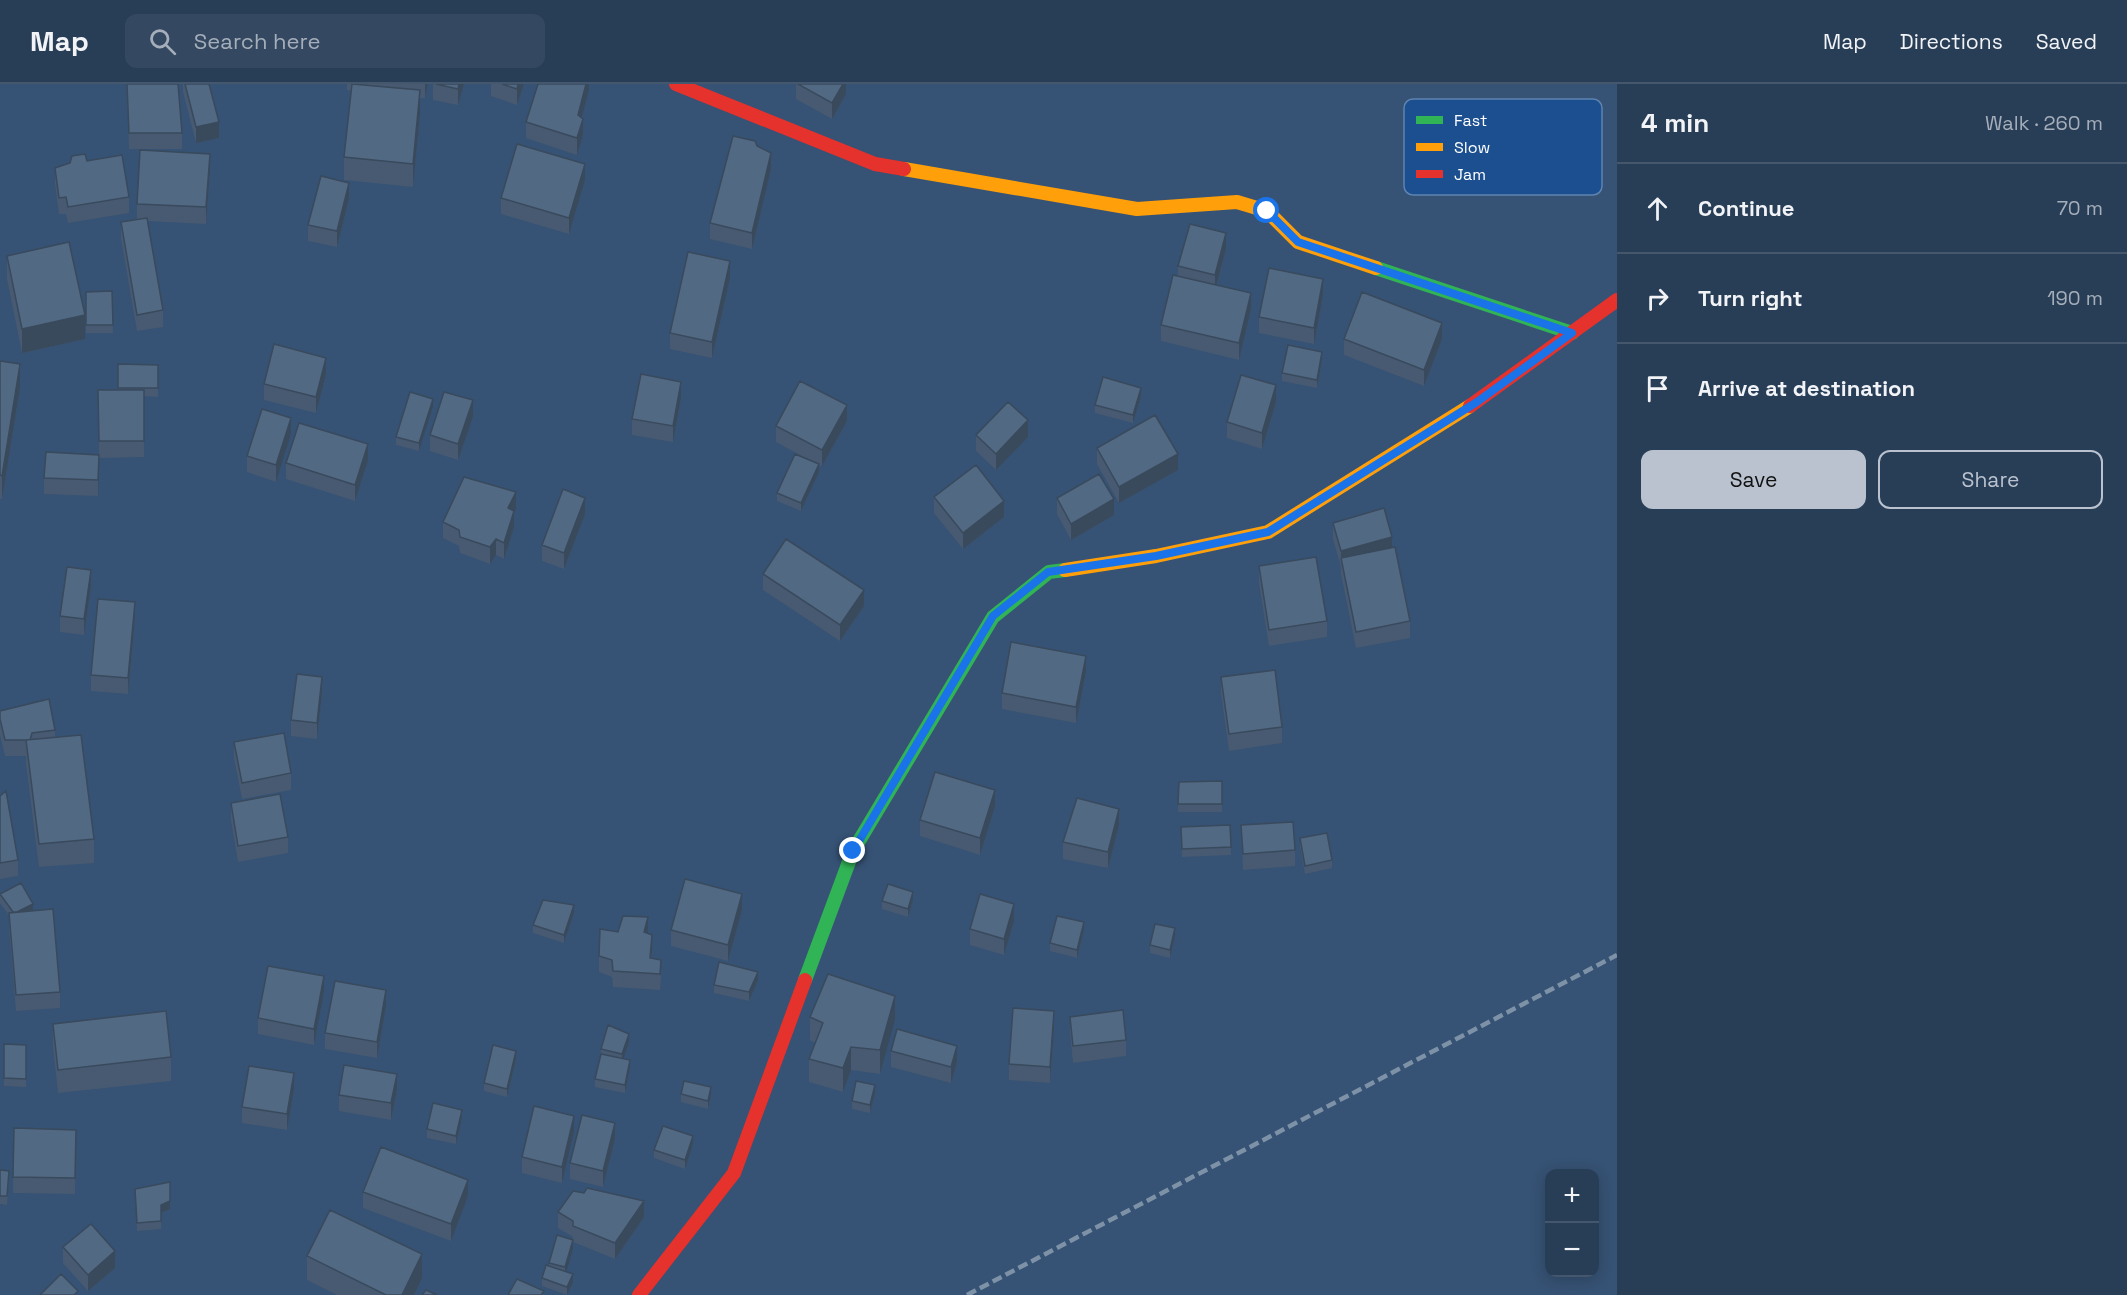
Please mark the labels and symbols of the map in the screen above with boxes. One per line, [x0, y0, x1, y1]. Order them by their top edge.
legend [1404, 99, 1602, 195]
text: Fast [1454, 110, 1487, 131]
text: Slow [1454, 137, 1490, 158]
text: Jam [1454, 164, 1486, 185]
route start [1253, 197, 1279, 223]
route end [839, 837, 865, 863]

